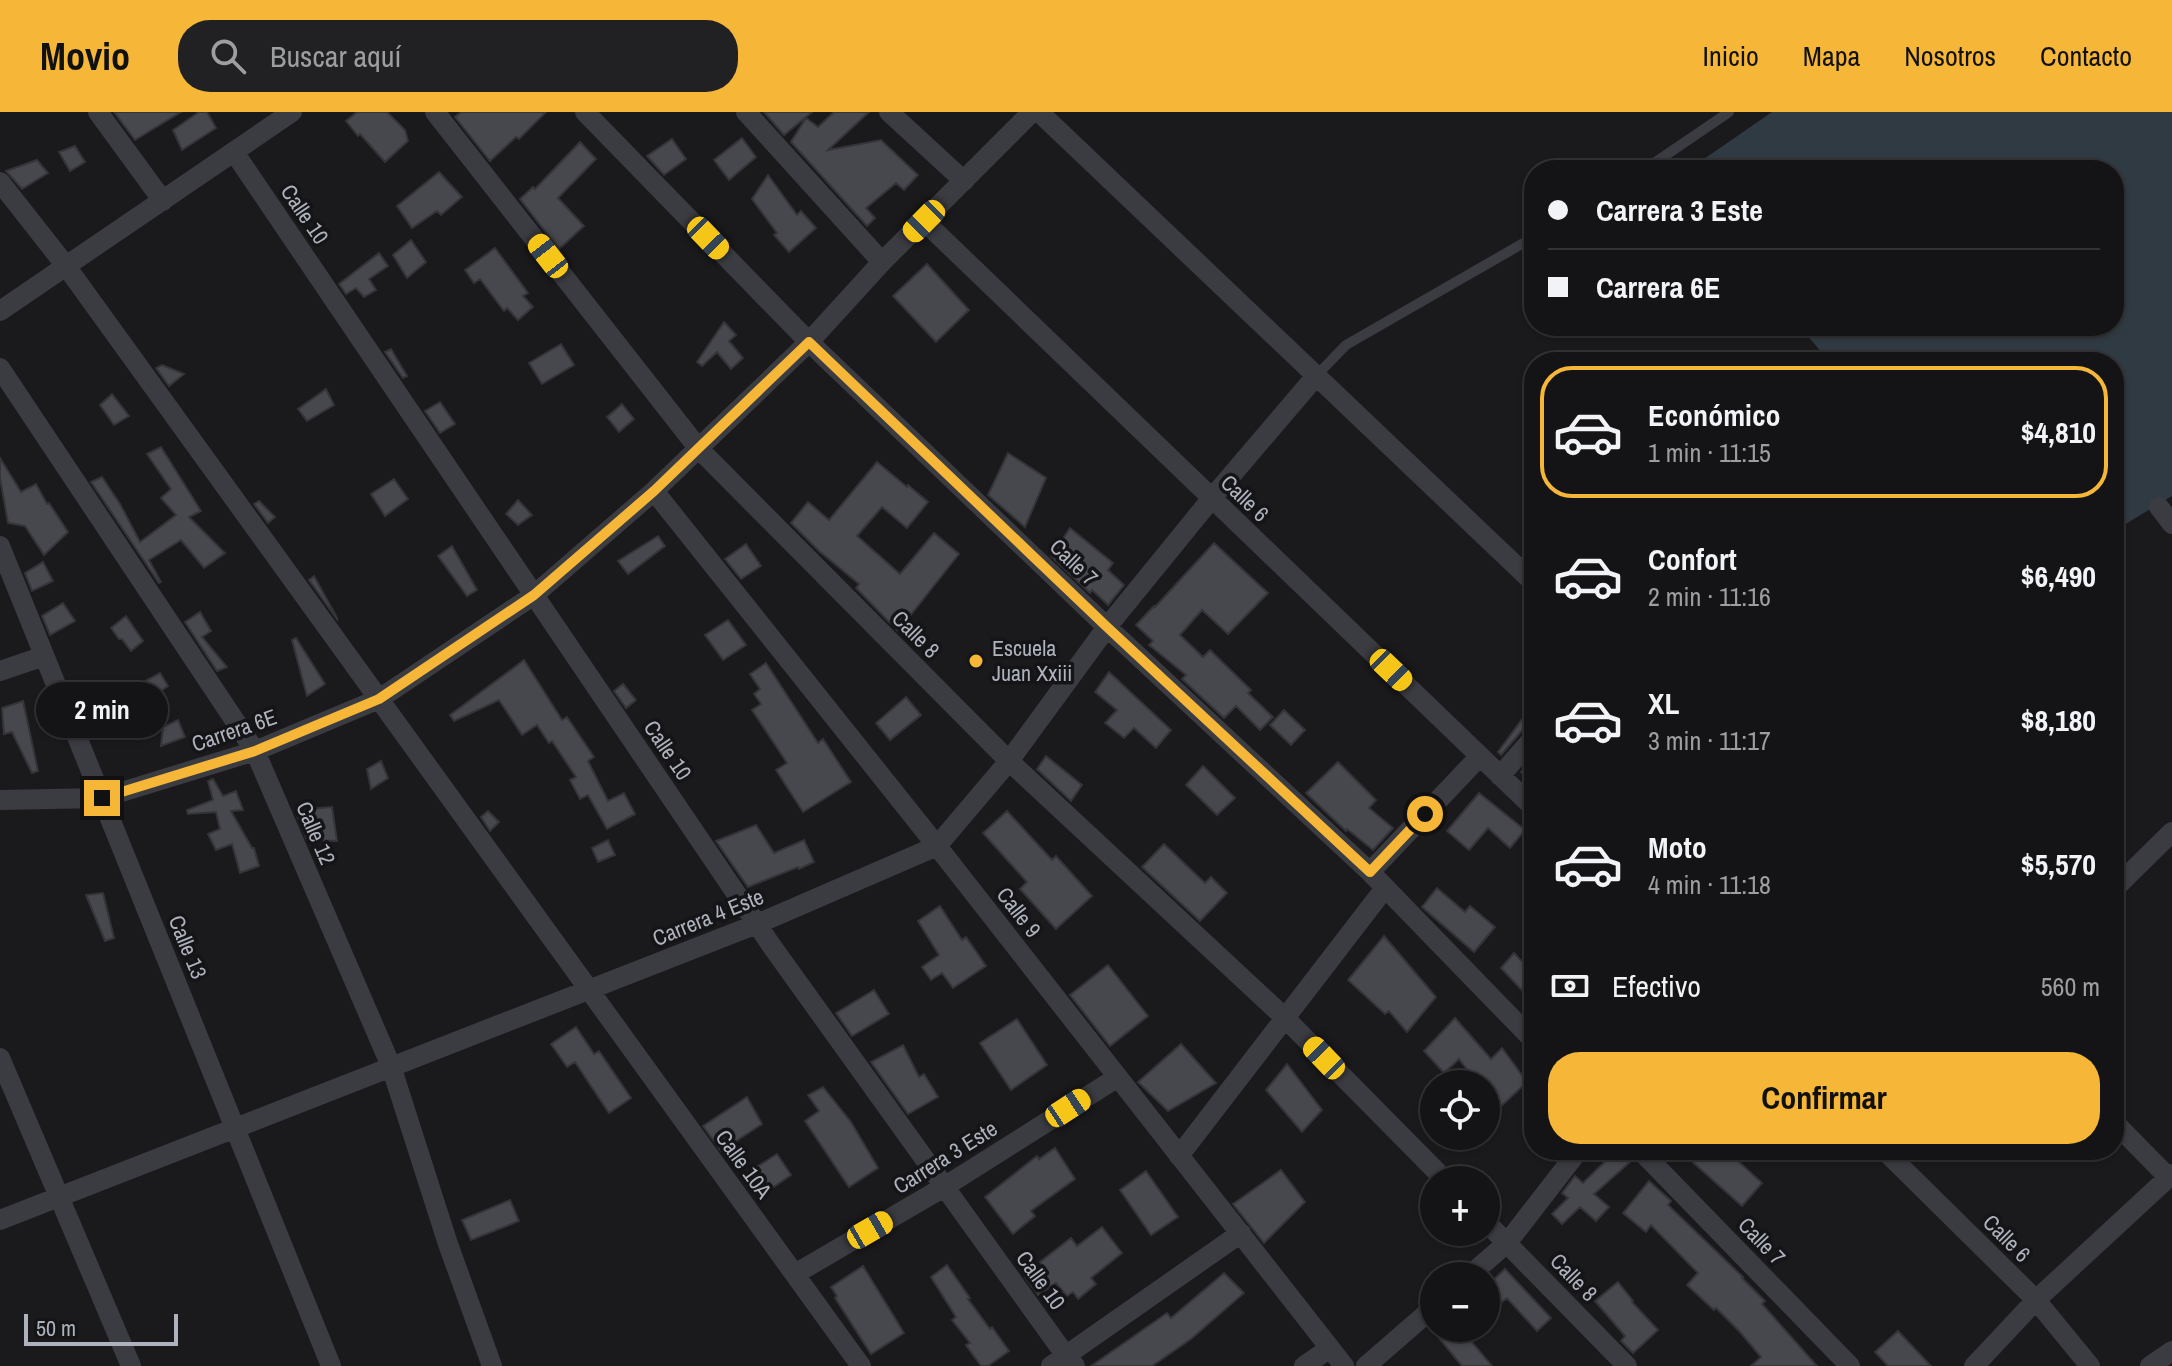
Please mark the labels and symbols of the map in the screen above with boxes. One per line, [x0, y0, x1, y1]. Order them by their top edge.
street label: Calle 10 [274, 178, 336, 250]
car [899, 196, 949, 246]
car [683, 212, 733, 264]
car [524, 230, 572, 282]
street label: Calle 6 [1214, 468, 1276, 528]
street label: Calle 7 [1043, 532, 1105, 592]
street label: Calle 8 [886, 604, 946, 664]
place label: Escuela Juan Xxiii [992, 633, 1072, 688]
car [1365, 645, 1417, 695]
marker: Escuela Juan Xxiii [967, 652, 985, 670]
callout: 2 min [36, 682, 168, 738]
street label: Carrera 6E [187, 701, 281, 759]
street label: Calle 10 [637, 714, 699, 786]
route end [84, 780, 120, 816]
route start [1407, 796, 1443, 832]
street label: Calle 12 [289, 797, 343, 869]
street label: Carrera 4 Este [648, 881, 768, 953]
street label: Calle 9 [990, 881, 1048, 943]
street label: Calle 13 [162, 911, 214, 983]
car [1299, 1032, 1349, 1084]
car [1041, 1085, 1095, 1131]
street label: Carrera 3 Este [887, 1113, 1003, 1201]
street label: Calle 10A [709, 1124, 780, 1205]
car [843, 1208, 897, 1252]
street label: Calle 6 [1977, 1208, 2037, 1268]
street label: Calle 7 [1732, 1210, 1792, 1272]
street label: Calle 10 [1009, 1244, 1073, 1316]
street label: Calle 8 [1544, 1246, 1604, 1308]
scale bar [24, 1310, 178, 1346]

